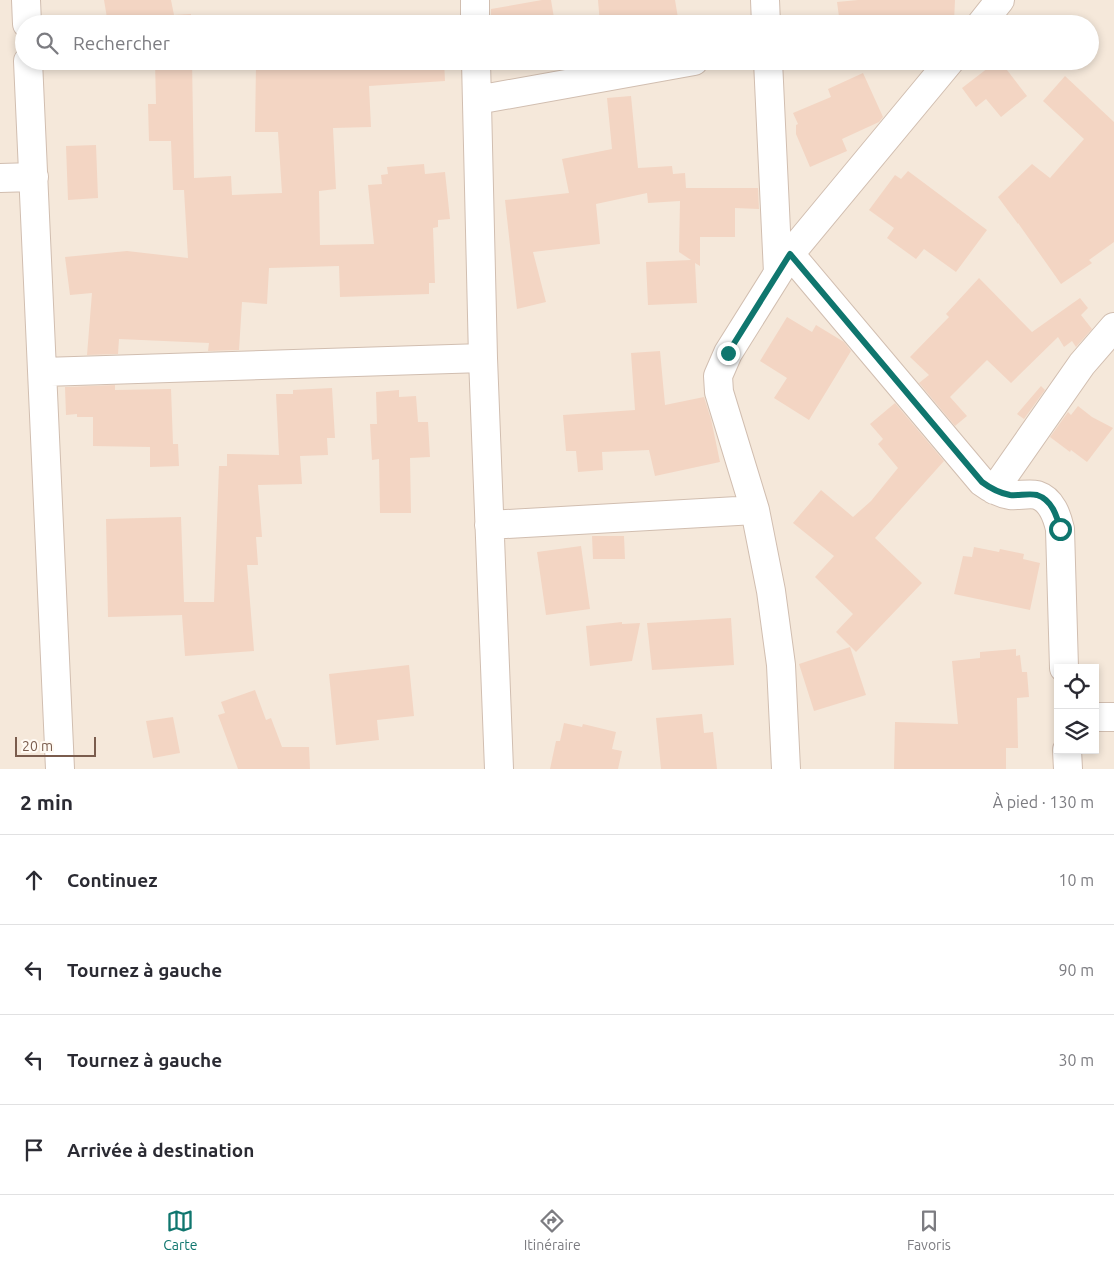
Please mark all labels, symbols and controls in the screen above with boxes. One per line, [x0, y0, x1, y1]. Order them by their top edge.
search box [15, 15, 1099, 70]
icon: search [33, 29, 61, 57]
text: Rechercher [73, 32, 170, 54]
route end [717, 342, 740, 365]
route start [1049, 518, 1072, 541]
map controls [1054, 664, 1099, 754]
button: locate [1054, 664, 1099, 709]
button: layers [1054, 709, 1099, 754]
scale bar [15, 734, 96, 757]
text: 20 m [22, 738, 53, 754]
text: 2 min [20, 790, 73, 814]
text: À pied · 130 m [993, 793, 1094, 811]
icon: ahead [20, 866, 48, 894]
text: Continuez [67, 869, 157, 891]
text: 10 m [1058, 871, 1094, 889]
icon: left [20, 956, 48, 984]
text: Tournez à gauche [67, 959, 222, 981]
text: 90 m [1058, 961, 1094, 979]
icon: left [20, 1046, 48, 1074]
text: Tournez à gauche [67, 1049, 222, 1071]
text: 30 m [1058, 1051, 1094, 1069]
icon: arrive [20, 1136, 48, 1164]
text: Arrivée à destination [67, 1139, 254, 1161]
tab: Carte [163, 1207, 197, 1253]
tab: Itinéraire [524, 1207, 581, 1253]
tab: Favoris [907, 1207, 951, 1253]

